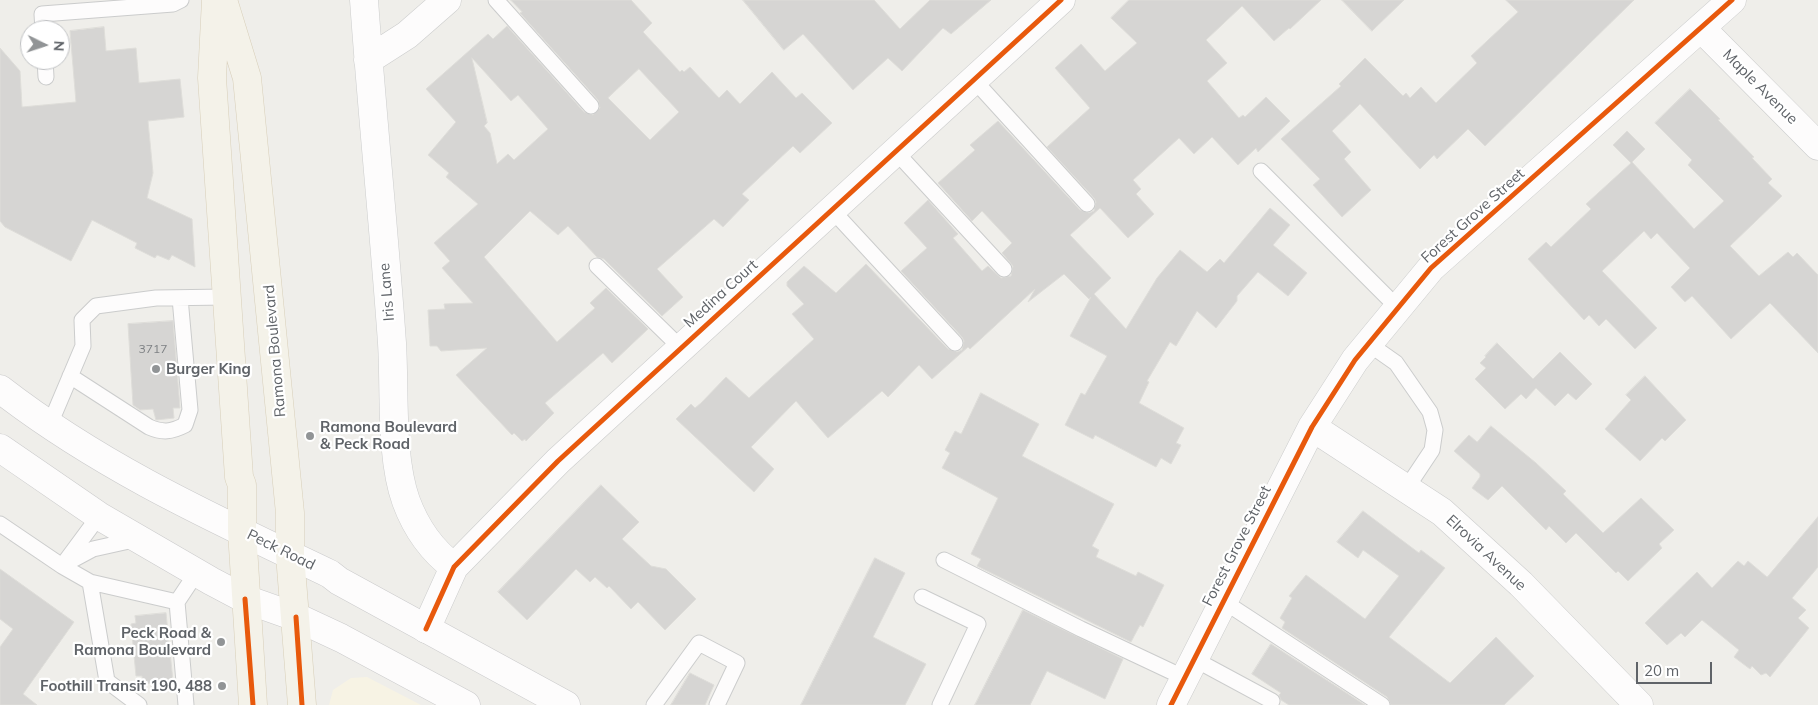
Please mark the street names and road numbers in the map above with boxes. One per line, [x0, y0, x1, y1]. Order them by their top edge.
street label: Maple Avenue [1719, 46, 1801, 128]
street label: Forest Grove Street [1418, 165, 1528, 267]
street label: Medina Court [680, 256, 762, 332]
street label: Iris Lane [375, 262, 399, 322]
street label: Ramona Boulevard [260, 284, 290, 418]
street label: Forest Grove Street [1199, 483, 1275, 609]
street label: Elrovia Avenue [1442, 511, 1530, 595]
street label: Peck Road [244, 526, 318, 574]

